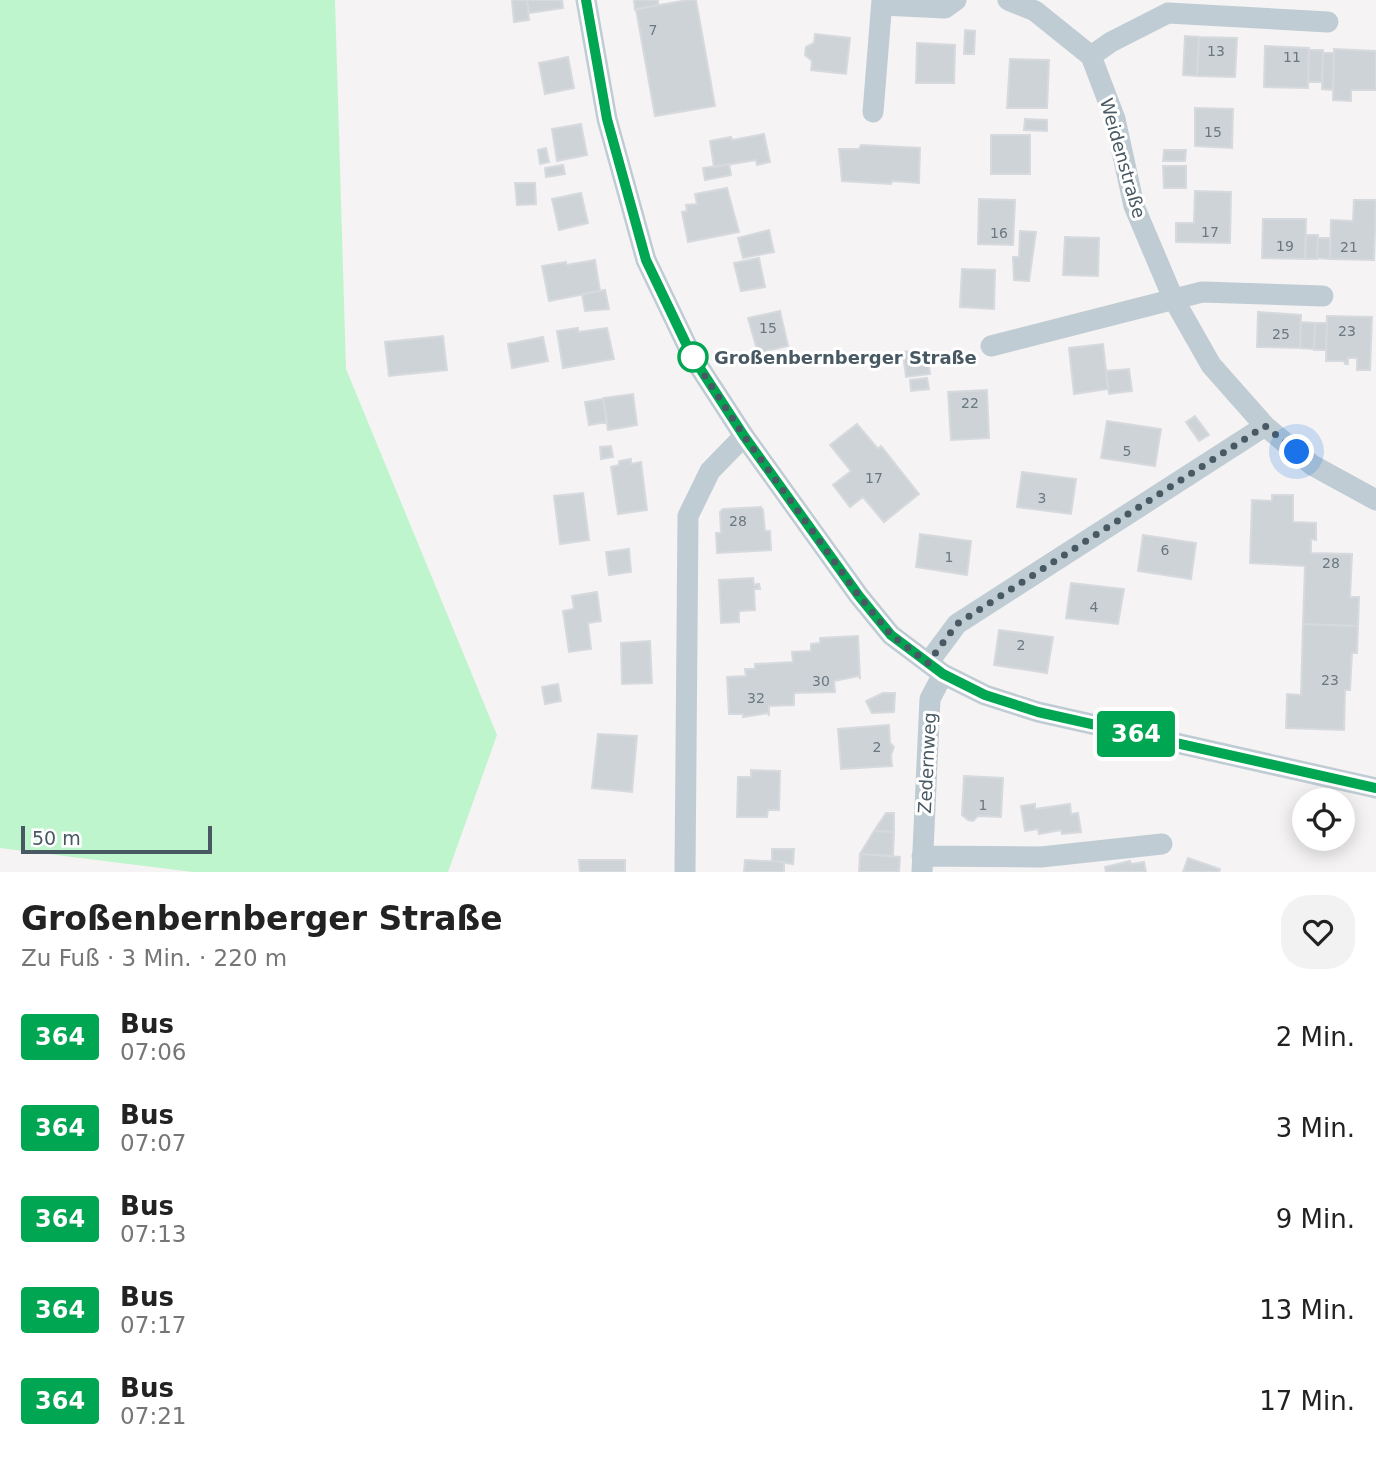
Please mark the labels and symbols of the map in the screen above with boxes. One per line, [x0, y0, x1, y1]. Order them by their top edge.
house number: 7 [649, 22, 657, 38]
house number: 13 [1207, 43, 1225, 59]
house number: 11 [1283, 49, 1301, 65]
street label: Weidenstraße [1096, 96, 1150, 220]
house number: 15 [1204, 124, 1222, 140]
house number: 17 [1201, 224, 1219, 240]
house number: 16 [990, 225, 1008, 241]
house number: 19 [1276, 238, 1294, 254]
house number: 21 [1340, 239, 1358, 255]
house number: 15 [759, 320, 777, 336]
house number: 23 [1338, 323, 1356, 339]
house number: 25 [1272, 326, 1290, 342]
marker: Großenbernberger Straße [678, 342, 708, 372]
place label: Großenbernberger Straße [714, 347, 977, 368]
house number: 22 [961, 395, 979, 411]
your location [1279, 434, 1314, 469]
house number: 5 [1123, 443, 1131, 459]
house number: 17 [865, 470, 883, 486]
house number: 3 [1038, 490, 1046, 506]
house number: 28 [729, 513, 747, 529]
house number: 6 [1161, 542, 1170, 558]
house number: 1 [945, 549, 953, 565]
house number: 28 [1322, 555, 1340, 571]
house number: 4 [1090, 599, 1099, 615]
house number: 2 [1017, 637, 1025, 653]
house number: 23 [1321, 672, 1339, 688]
house number: 30 [812, 673, 830, 689]
house number: 32 [747, 690, 765, 706]
line badge: 364 [1096, 711, 1176, 757]
street label: Zedernweg [914, 712, 940, 814]
house number: 2 [873, 739, 881, 755]
house number: 1 [979, 797, 987, 813]
scale bar [21, 823, 212, 855]

